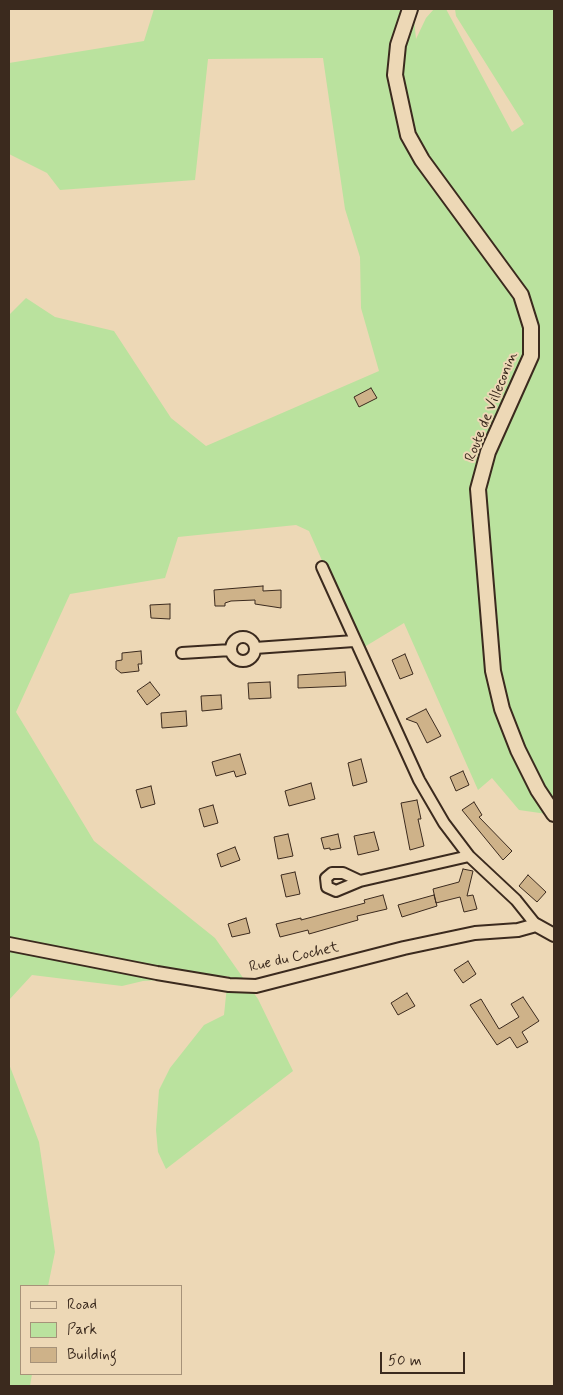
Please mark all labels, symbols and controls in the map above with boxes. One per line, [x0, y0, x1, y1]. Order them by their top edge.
street label: Route de Villeconin [462, 349, 522, 465]
street label: Rue du Cochet [247, 939, 341, 977]
legend [20, 1285, 182, 1375]
text: Road [67, 1295, 97, 1315]
text: Park [67, 1320, 97, 1340]
scale bar [383, 1342, 468, 1374]
text: Building [67, 1345, 117, 1365]
text: 50 m [388, 1351, 422, 1371]

